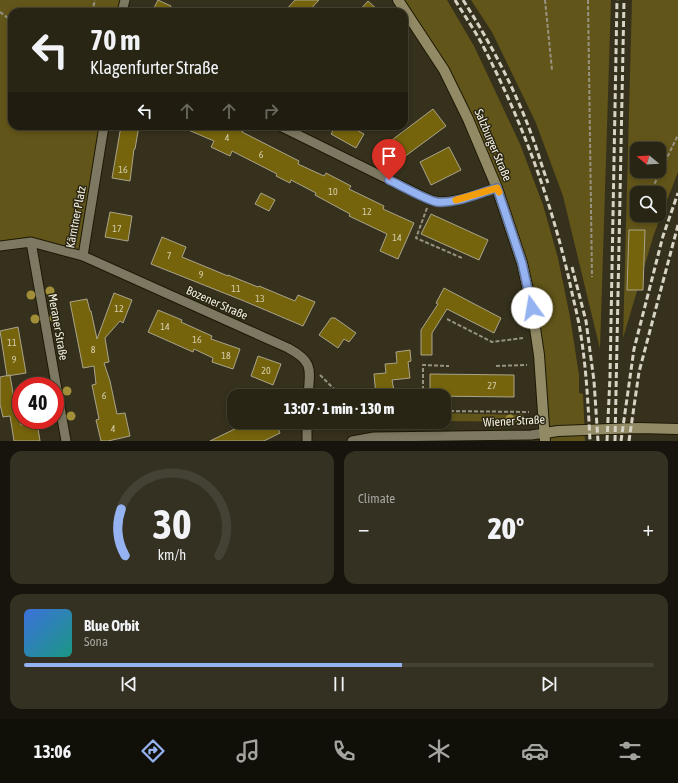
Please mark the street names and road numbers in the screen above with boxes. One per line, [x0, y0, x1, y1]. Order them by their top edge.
street label: Salzburger Straße [472, 107, 514, 183]
street label: Kärntner Platz [63, 184, 89, 249]
street label: Bozener Straße [184, 283, 250, 323]
street label: Meraner Straße [45, 293, 71, 361]
street label: Wiener Straße [483, 412, 545, 430]

